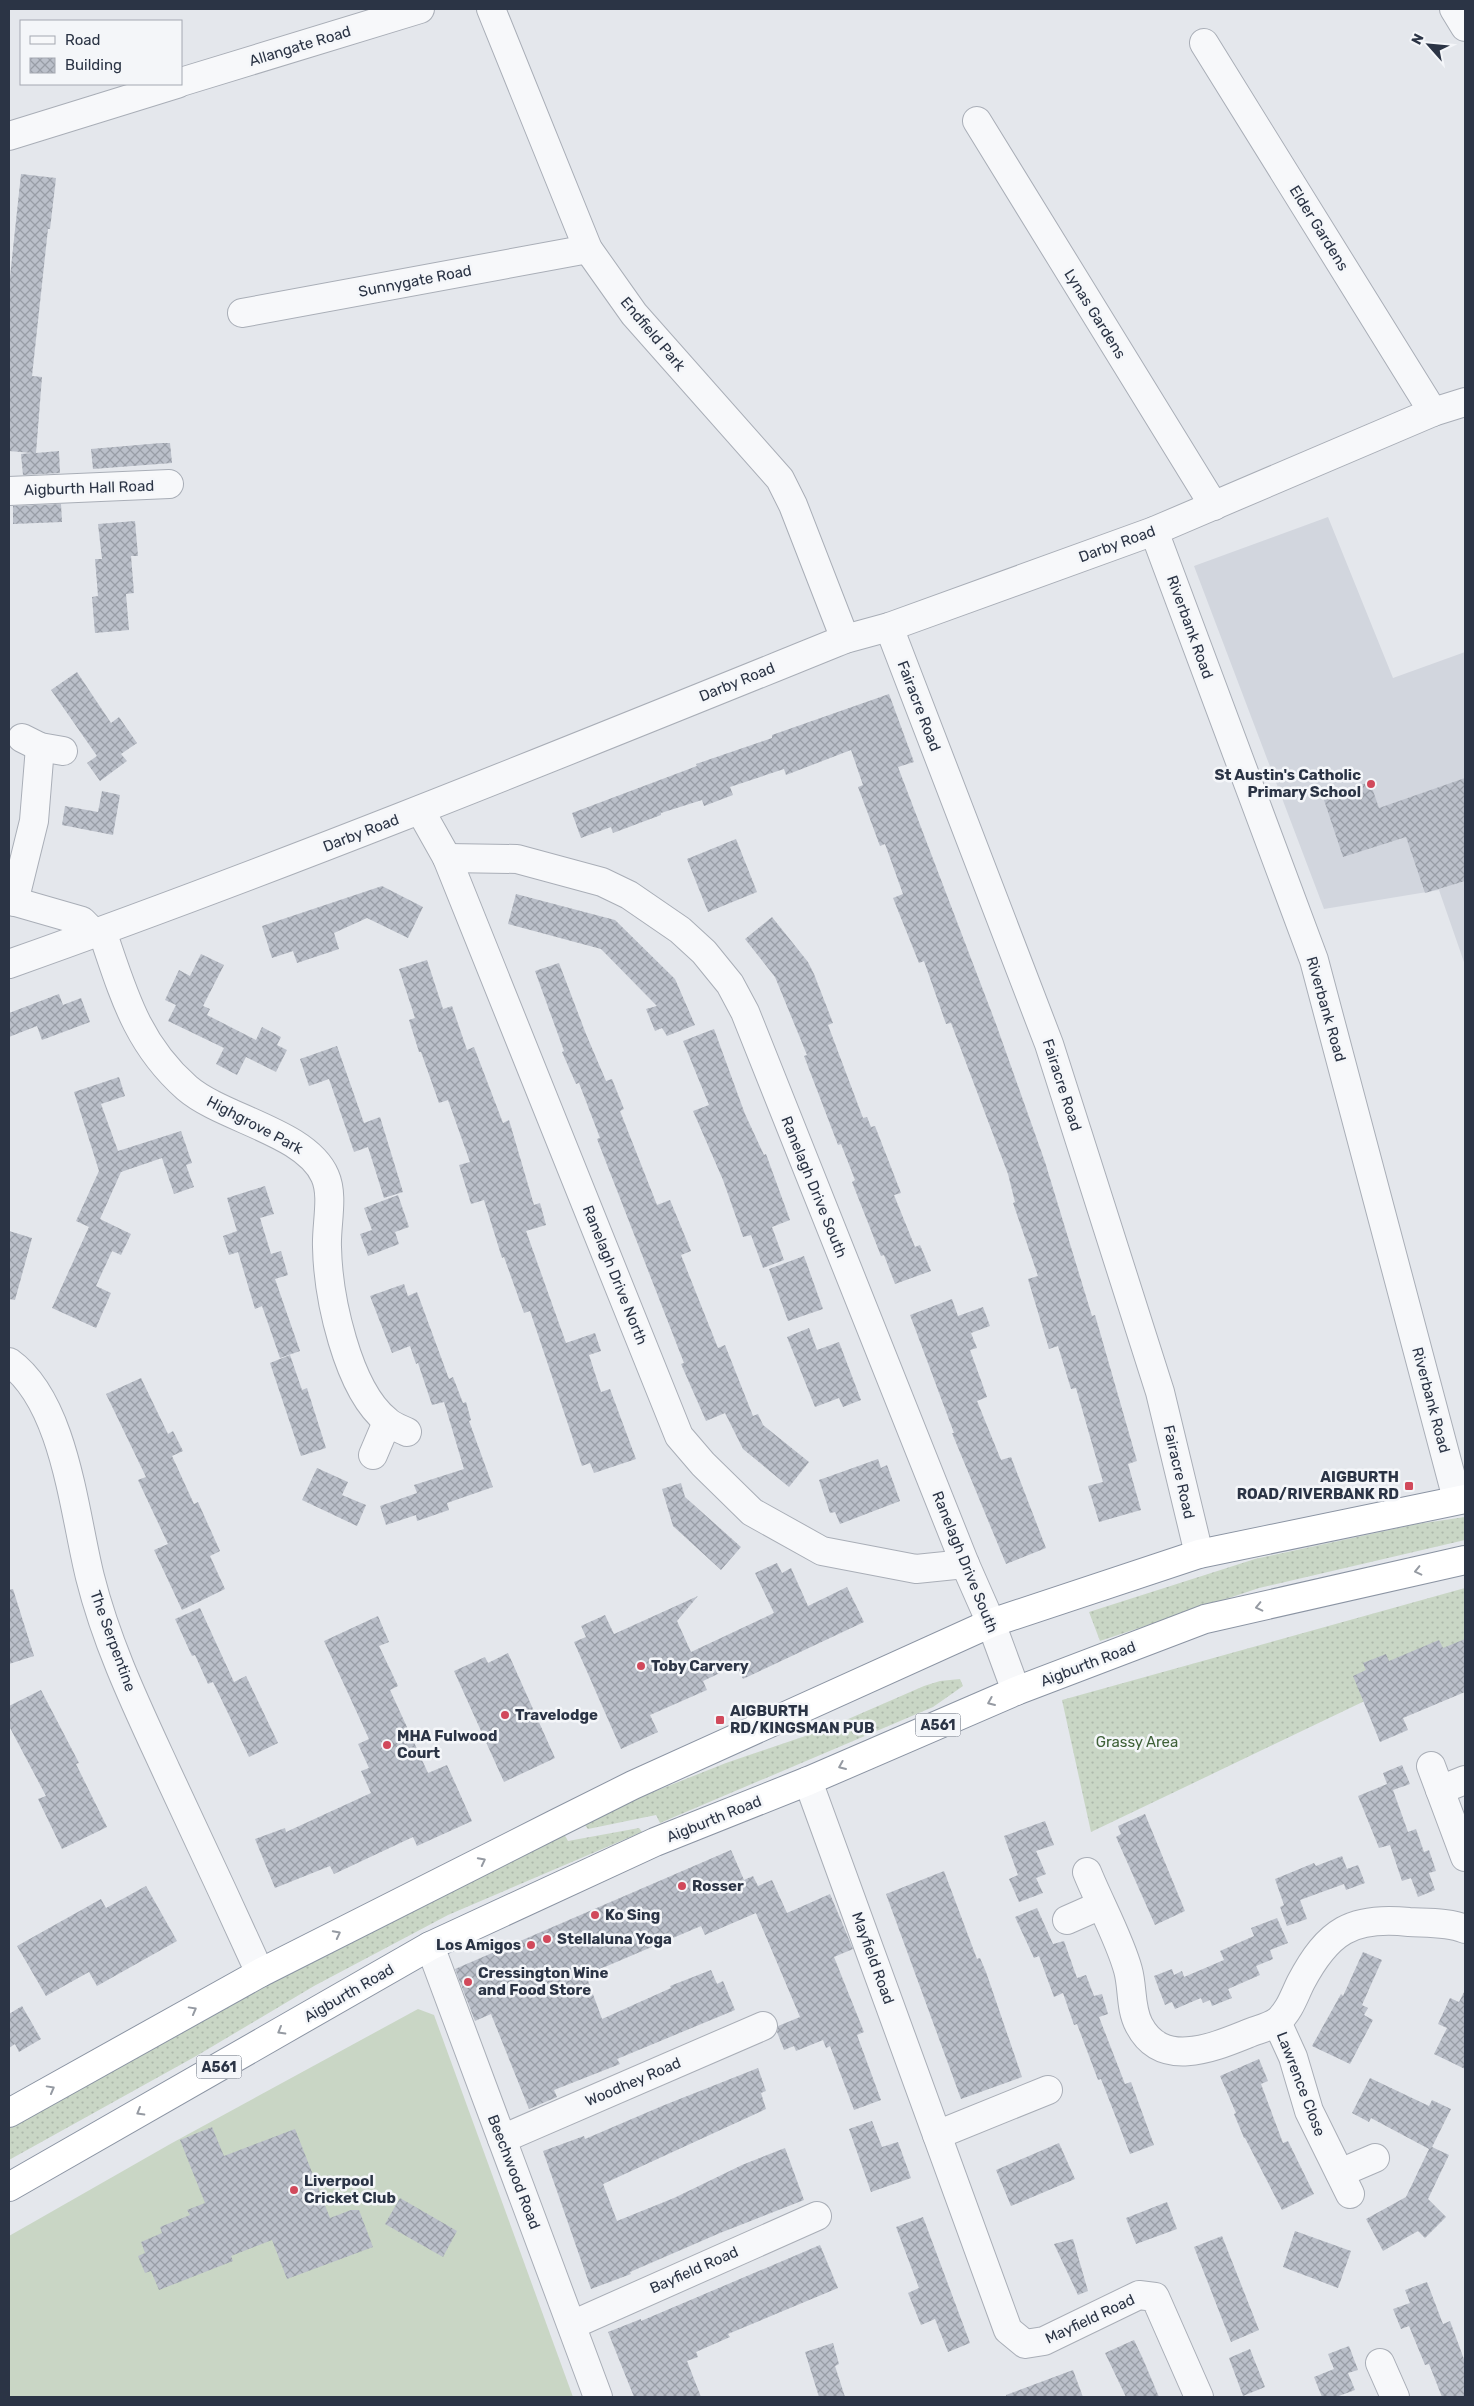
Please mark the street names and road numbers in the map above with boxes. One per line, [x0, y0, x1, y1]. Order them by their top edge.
street label: Allangate Road [247, 22, 353, 70]
street label: Elder Gardens [1286, 182, 1353, 274]
street label: Sunnygate Road [357, 261, 473, 301]
street label: Lynas Gardens [1060, 266, 1130, 362]
street label: Endfield Park [617, 293, 689, 375]
street label: Aigburth Hall Road [23, 477, 155, 499]
street label: Darby Road [1076, 522, 1158, 566]
street label: Riverbank Road [1163, 573, 1217, 681]
street label: Fairacre Road [893, 658, 945, 754]
street label: Darby Road [697, 659, 777, 705]
street label: Darby Road [320, 810, 402, 856]
street label: Riverbank Road [1302, 954, 1350, 1064]
street label: Fairacre Road [1039, 1037, 1085, 1133]
street label: Highgrove Park [204, 1092, 307, 1158]
street label: Ranelagh Drive South [777, 1114, 851, 1260]
street label: Ranelagh Drive North [579, 1203, 651, 1347]
street label: Riverbank Road [1408, 1345, 1454, 1455]
street label: Fairacre Road [1159, 1423, 1199, 1521]
street label: Ranelagh Drive South [928, 1489, 1002, 1635]
street label: The Serpentine [86, 1588, 140, 1694]
street label: Aigburth Road [1038, 1638, 1138, 1690]
road number: A561 [916, 1714, 960, 1736]
street label: Aigburth Road [664, 1792, 764, 1846]
street label: Mayfield Road [848, 1909, 898, 2007]
street label: Aigburth Road [301, 1960, 397, 2026]
street label: Lawrence Close [1273, 2029, 1329, 2139]
street label: Woodhey Road [582, 2054, 684, 2110]
road number: A561 [196, 2056, 242, 2078]
street label: Beechwood Road [484, 2112, 544, 2232]
street label: Bayfield Road [647, 2242, 741, 2298]
street label: Mayfield Road [1042, 2290, 1138, 2348]

